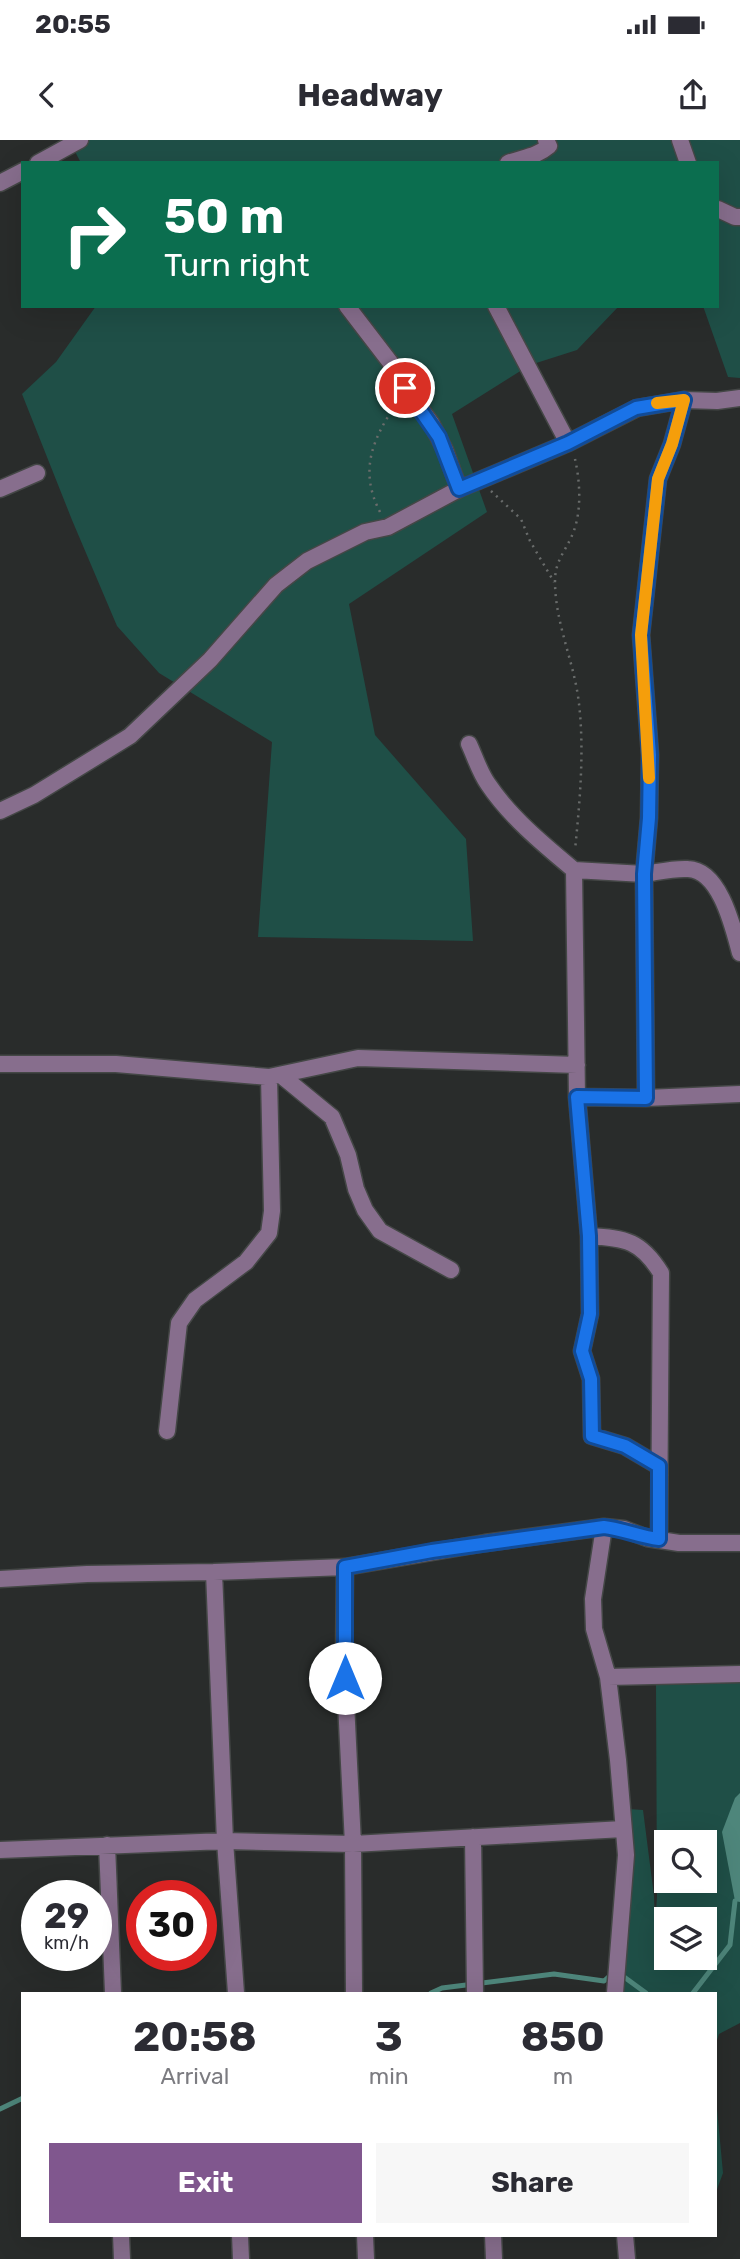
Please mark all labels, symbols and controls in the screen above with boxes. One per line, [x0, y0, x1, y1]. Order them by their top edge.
text: 20:55 [35, 9, 111, 40]
icon: back [28, 76, 66, 114]
text: Headway [297, 76, 443, 114]
icon: share [674, 76, 712, 114]
text: 50 m [164, 187, 284, 245]
icon: right [49, 189, 140, 280]
text: Turn right [164, 246, 309, 284]
pin [375, 358, 435, 418]
icon: arrive [386, 369, 424, 407]
position arrow [308, 1641, 382, 1715]
map controls [654, 1830, 717, 1970]
button: search [654, 1830, 717, 1893]
speed limit sign: 30 [126, 1880, 217, 1971]
text: 29 [44, 1895, 89, 1937]
button: layers [654, 1907, 717, 1970]
text: km/h [44, 1932, 89, 1954]
text: 20:58 [133, 2012, 257, 2062]
text: 3 [375, 2012, 403, 2062]
text: 850 [521, 2012, 605, 2062]
text: Arrival [160, 2062, 229, 2090]
text: min [369, 2062, 409, 2090]
text: m [553, 2062, 573, 2090]
button: Exit [49, 2143, 362, 2223]
button: Share [376, 2143, 689, 2223]

